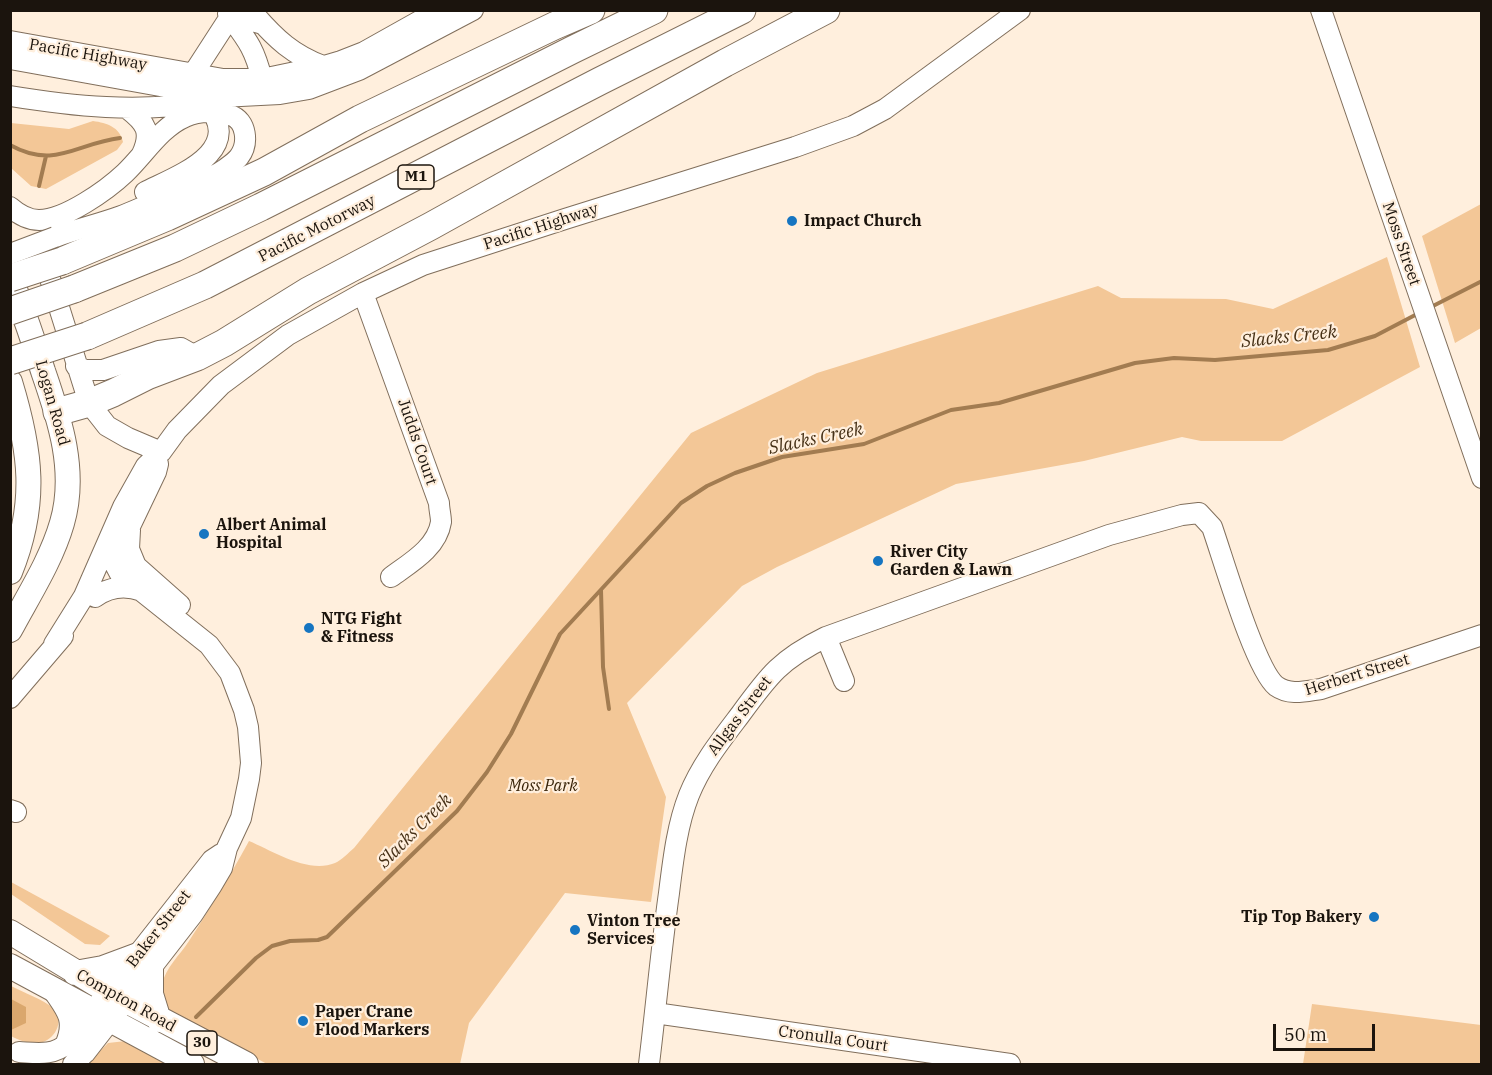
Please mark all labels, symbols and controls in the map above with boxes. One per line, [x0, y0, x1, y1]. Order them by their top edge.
street label: Pacific Highway [28, 35, 148, 75]
road number: M1 [398, 165, 434, 189]
street label: Pacific Motorway [255, 191, 379, 267]
street label: Pacific Highway [481, 199, 601, 255]
street label: Moss Street [1378, 200, 1424, 288]
place label: Impact Church [804, 211, 922, 231]
marker: Impact Church [785, 214, 799, 228]
water label: Slacks Creek [1240, 321, 1338, 353]
street label: Logan Road [31, 358, 73, 448]
street label: Judds Court [393, 396, 441, 488]
water label: Slacks Creek [767, 418, 865, 460]
place label: Albert Animal Hospital [216, 515, 326, 553]
marker: Albert Animal Hospital [197, 527, 211, 541]
place label: River City Garden & Lawn [890, 542, 1012, 580]
marker: River City Garden & Lawn [871, 554, 885, 568]
place label: NTG Fight & Fitness [321, 609, 402, 647]
marker: NTG Fight & Fitness [302, 621, 316, 635]
street label: Herbert Street [1302, 650, 1412, 700]
street label: Allgas Street [704, 673, 776, 759]
park label: Moss Park [508, 776, 578, 796]
water label: Slacks Creek [373, 789, 457, 873]
street label: Baker Street [123, 886, 195, 972]
place label: Tip Top Bakery [1241, 907, 1362, 927]
marker: Tip Top Bakery [1367, 910, 1381, 924]
place label: Vinton Tree Services [587, 911, 681, 949]
marker: Vinton Tree Services [568, 923, 582, 937]
street label: Compton Road [73, 966, 179, 1036]
place label: Paper Crane Flood Markers [315, 1002, 429, 1040]
scale bar [1276, 1012, 1378, 1050]
marker: Paper Crane Flood Markers [296, 1014, 310, 1028]
street label: Cronulla Court [777, 1022, 889, 1056]
text: 50 m [1284, 1023, 1327, 1046]
road number: 30 [187, 1031, 217, 1055]

